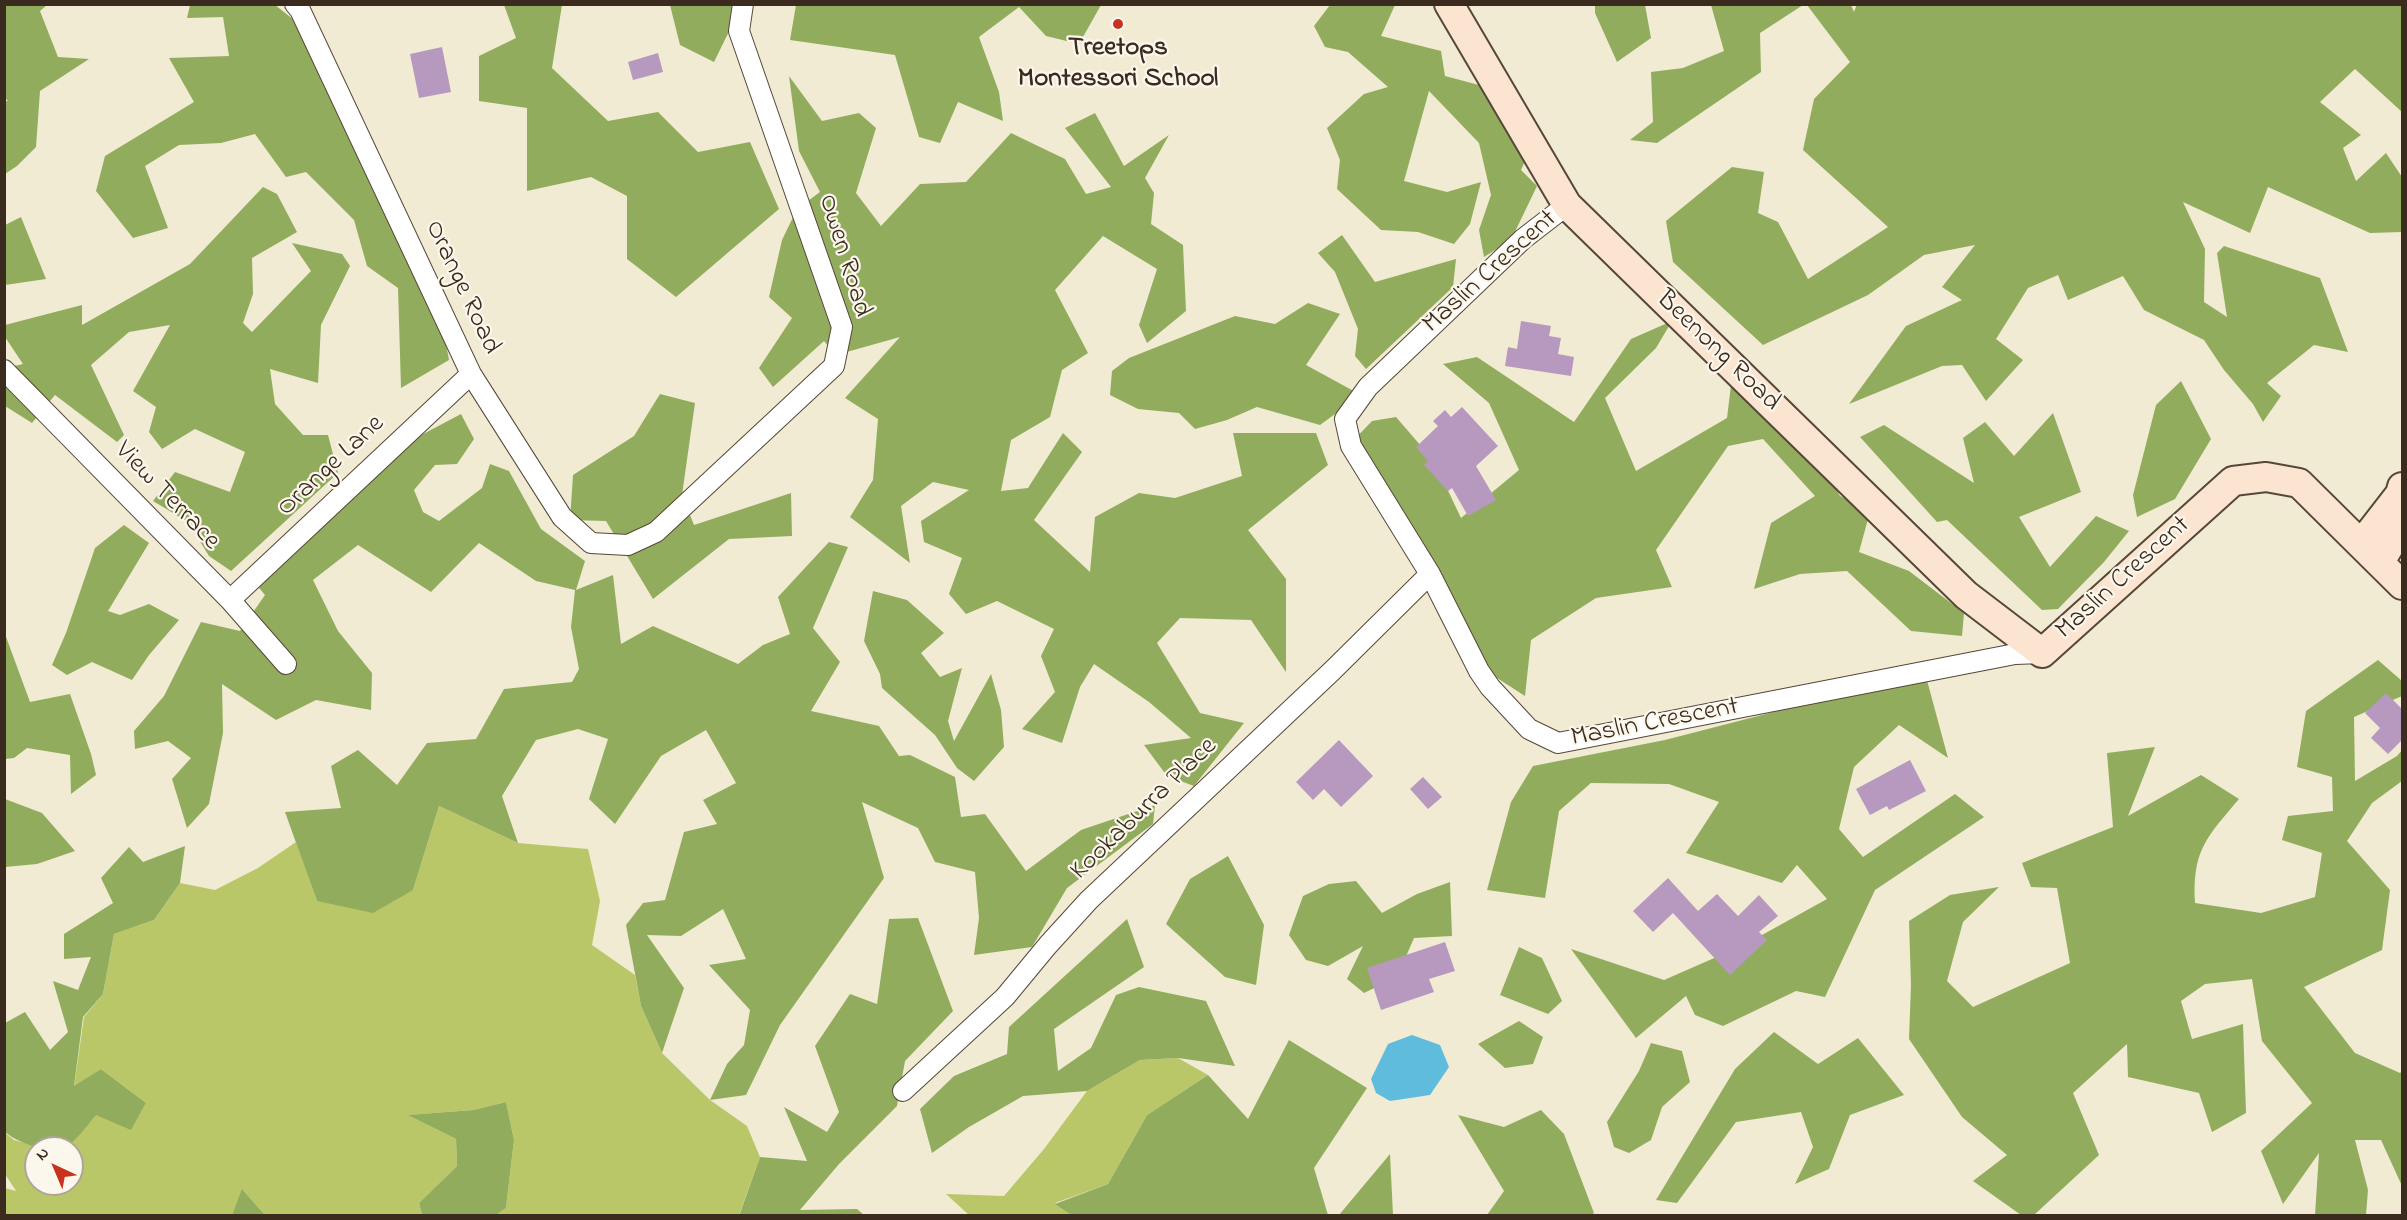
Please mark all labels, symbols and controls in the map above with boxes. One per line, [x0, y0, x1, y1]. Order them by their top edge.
marker: Treetops Montessori School [1111, 17, 1125, 31]
place label: Treetops Montessori School [1018, 34, 1218, 97]
street label: Owen Road [809, 191, 877, 321]
street label: Maslin Crescent [1417, 204, 1565, 342]
street label: Orange Road [416, 216, 506, 360]
street label: Beenong Road [1648, 285, 1786, 419]
street label: Orange Lane [272, 409, 392, 525]
street label: View Terrace [106, 436, 226, 558]
street label: Maslin Crescent [2050, 510, 2198, 648]
street label: Maslin Crescent [1569, 692, 1741, 756]
street label: Kookaburra Place [1065, 732, 1225, 888]
north arrow [24, 1136, 84, 1196]
text: N [31, 1142, 55, 1167]

